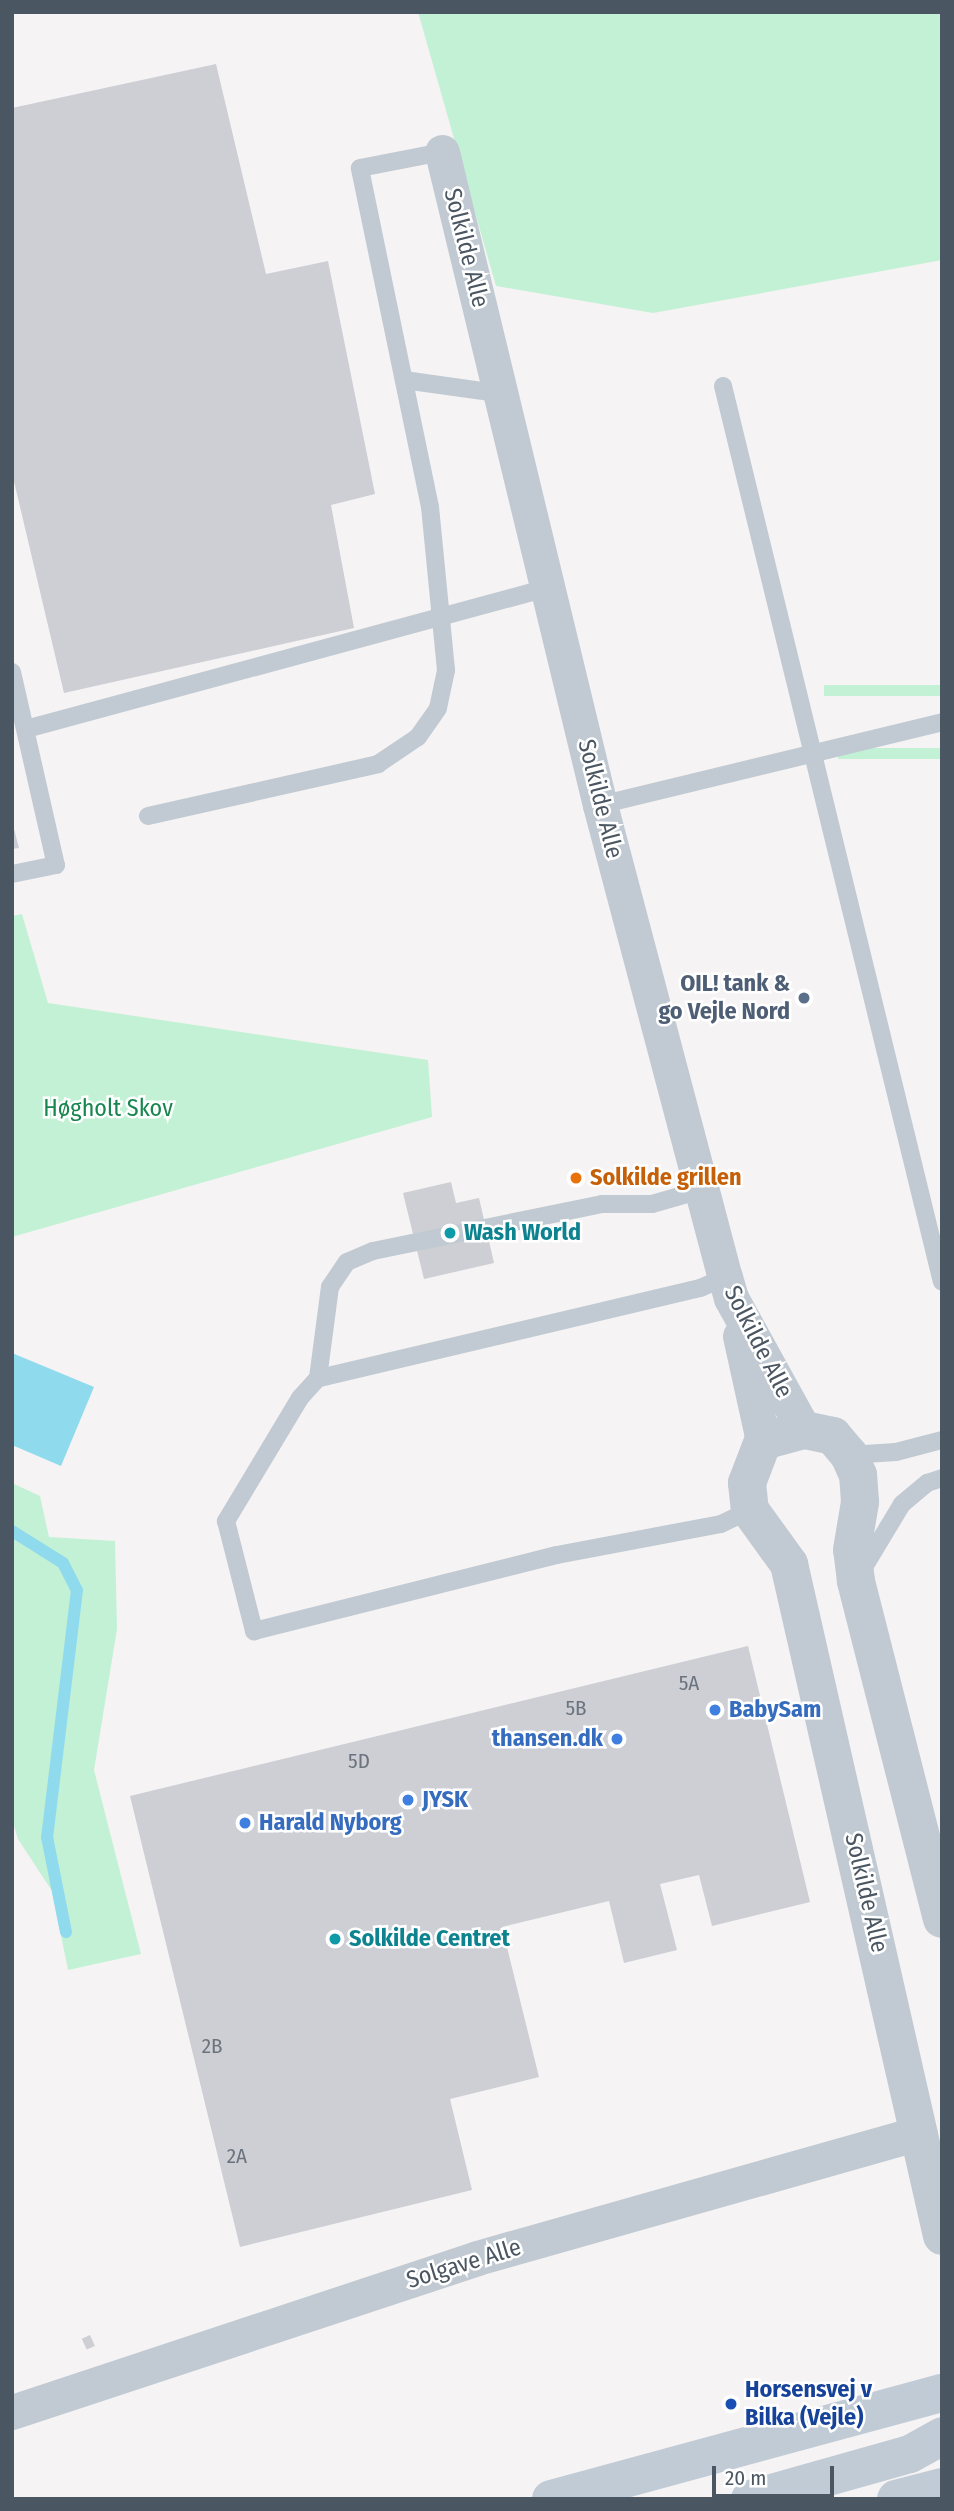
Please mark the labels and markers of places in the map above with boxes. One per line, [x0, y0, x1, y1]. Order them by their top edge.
place label: OIL! tank & go Vejle Nord [658, 970, 790, 1026]
marker: OIL! tank & go Vejle Nord [796, 990, 812, 1006]
place label: Solkilde grillen [590, 1164, 742, 1192]
marker: Solkilde grillen [568, 1170, 584, 1186]
place label: Wash World [464, 1219, 581, 1247]
marker: Wash World [442, 1225, 458, 1241]
place label: BabySam [729, 1696, 821, 1724]
marker: BabySam [707, 1702, 723, 1718]
place label: thansen.dk [492, 1725, 603, 1753]
marker: thansen.dk [609, 1731, 625, 1747]
place label: JYSK [422, 1786, 468, 1814]
marker: JYSK [400, 1792, 416, 1808]
place label: Harald Nyborg [259, 1809, 402, 1837]
marker: Harald Nyborg [237, 1815, 253, 1831]
place label: Solkilde Centret [349, 1925, 510, 1953]
marker: Solkilde Centret [327, 1931, 343, 1947]
place label: Horsensvej v Bilka (Vejle) [745, 2376, 872, 2432]
marker: Horsensvej v Bilka (Vejle) [723, 2396, 739, 2412]

